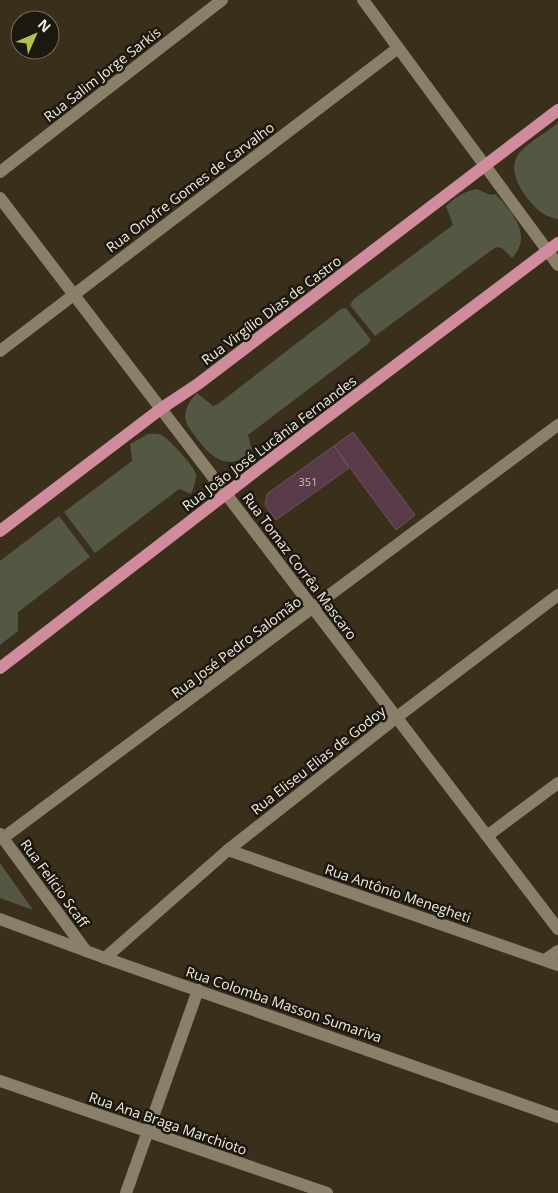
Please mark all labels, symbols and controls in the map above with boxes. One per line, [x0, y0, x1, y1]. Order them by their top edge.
north arrow [10, 10, 60, 60]
text: N [34, 15, 55, 36]
street label: Rua Salim Jorge Sarkis [40, 22, 165, 126]
street label: Rua Onofre Gomes de Carvalho [102, 117, 278, 257]
street label: Rua Virgílio Dias de Castro [197, 251, 345, 369]
street label: Rua João José Lucânia Fernandes [178, 371, 360, 515]
house number: 351 [299, 474, 317, 489]
street label: Rua Tomaz Corrêa Mascaro [238, 489, 362, 643]
street label: Rua José Pedro Salomão [167, 592, 305, 702]
street label: Rua Eliseu Elias de Godoy [247, 701, 390, 819]
street label: Rua Felício Scaff [17, 835, 94, 932]
street label: Rua Antônio Menegheti [323, 859, 473, 927]
street label: Rua Colomba Masson Sumariva [183, 961, 385, 1047]
street label: Rua Ana Braga Marchioto [87, 1087, 249, 1159]

